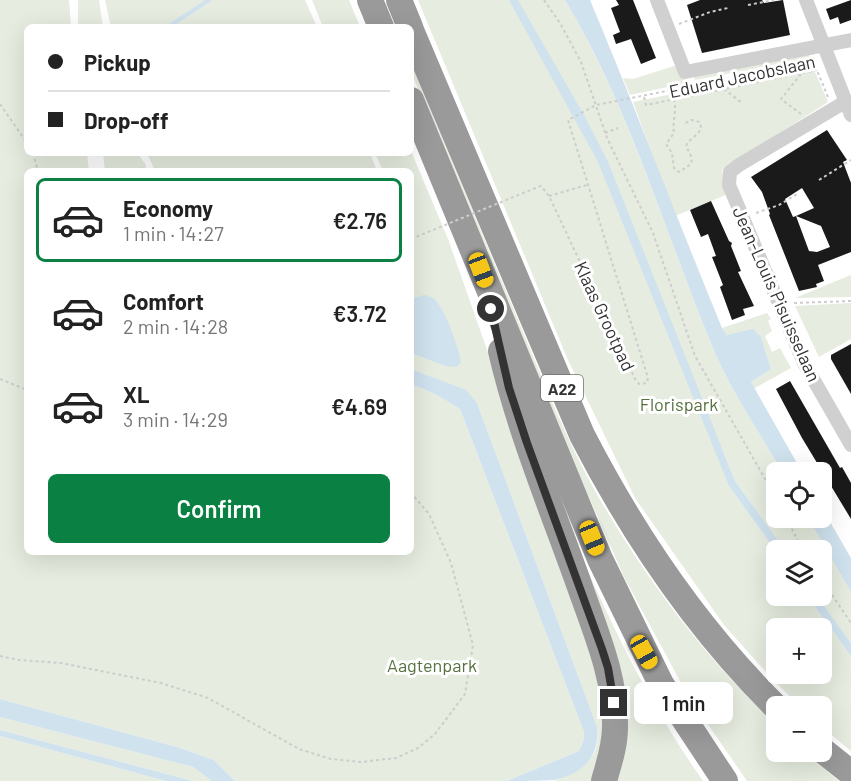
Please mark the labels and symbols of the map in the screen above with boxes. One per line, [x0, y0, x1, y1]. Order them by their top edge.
street label: Eduard Jacobslaan [667, 50, 817, 102]
street label: Jean-Louis Pisuisselaan [728, 203, 826, 385]
car [466, 250, 496, 290]
street label: Klaas Grootpad [570, 258, 640, 374]
route start [477, 295, 504, 322]
road number: A22 [541, 375, 583, 401]
park label: Florispark [640, 393, 718, 415]
car [577, 518, 607, 558]
car [627, 632, 661, 672]
park label: Aagtenpark [387, 654, 477, 676]
callout: 1 min [635, 682, 734, 724]
route end [600, 689, 627, 716]

